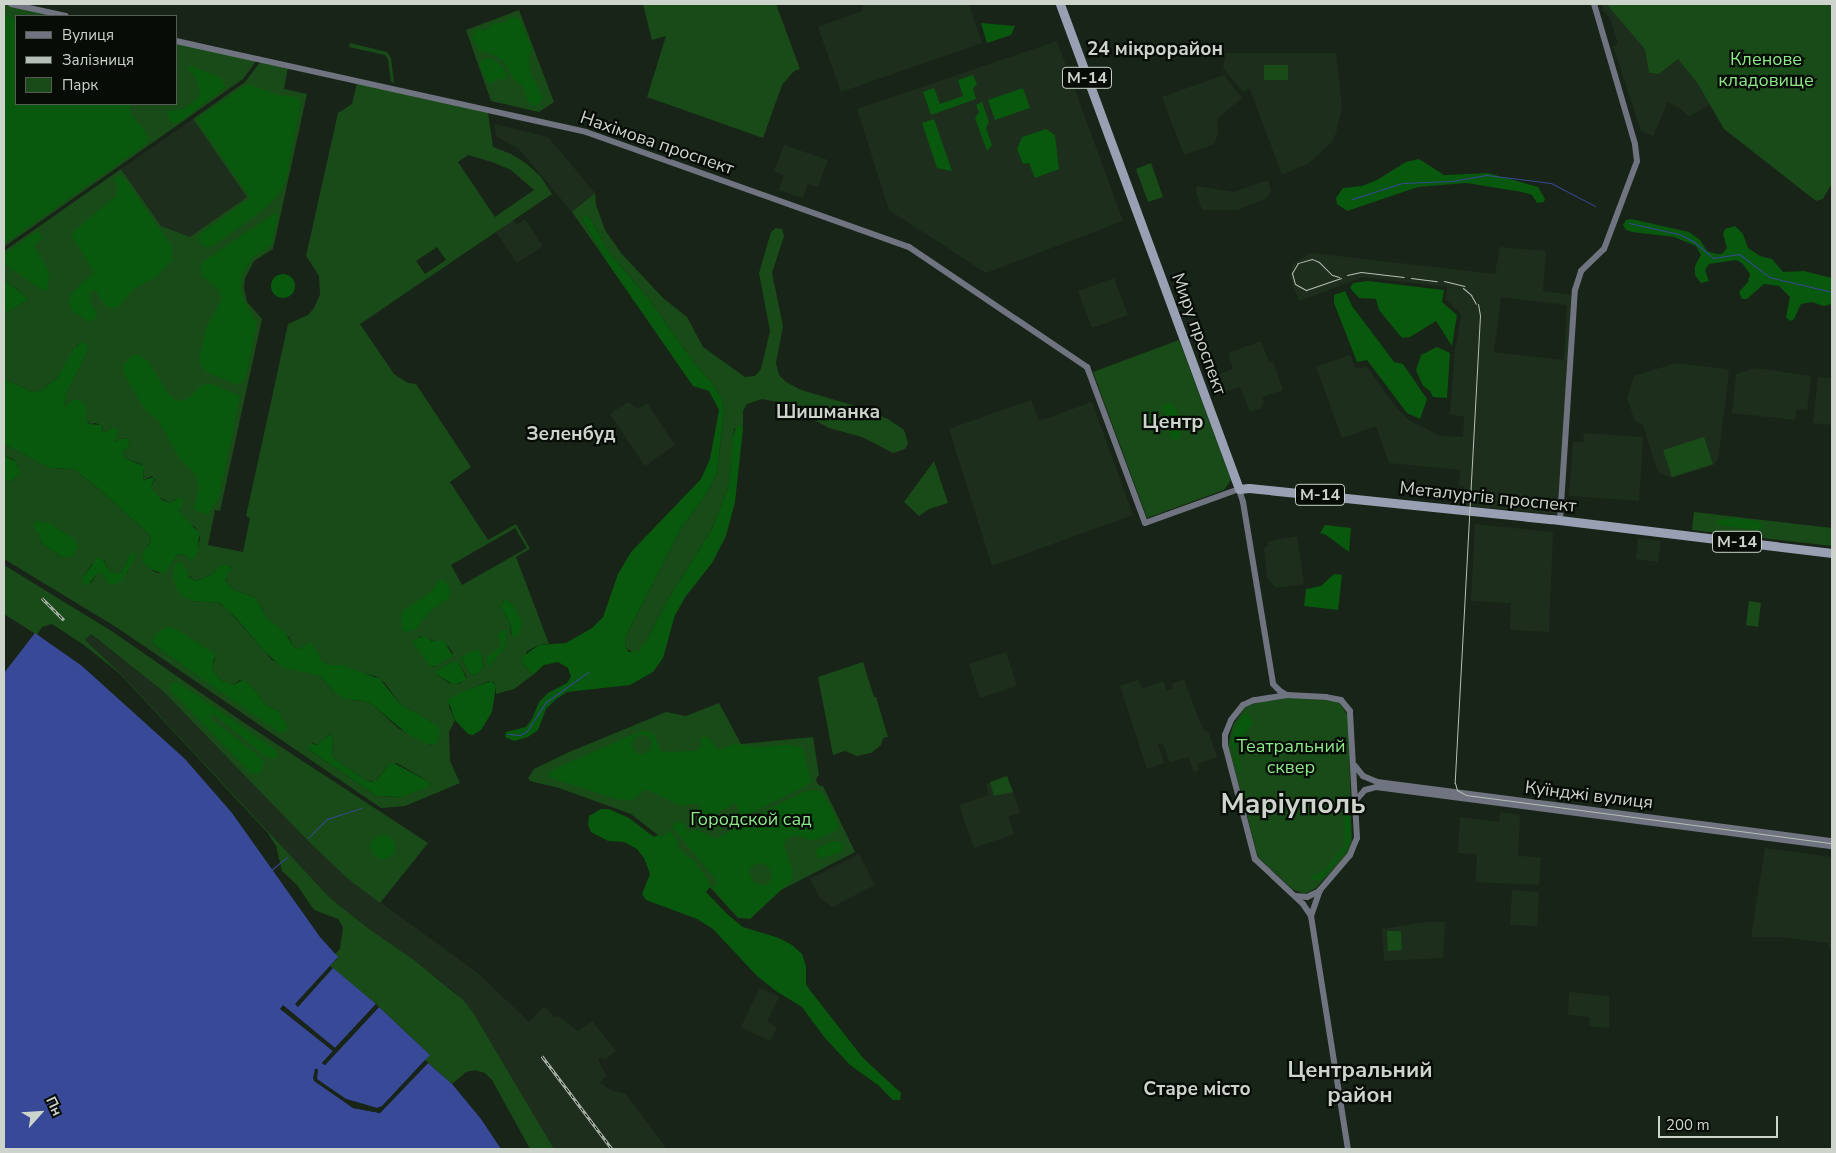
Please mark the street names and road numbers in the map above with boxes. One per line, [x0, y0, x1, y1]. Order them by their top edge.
road number: М-14 [1061, 64, 1113, 92]
street label: Нахімова проспект [577, 107, 737, 179]
street label: Миру проспект [1167, 270, 1231, 398]
street label: Металургів проспект [1399, 477, 1577, 517]
road number: М-14 [1294, 482, 1346, 508]
road number: М-14 [1711, 528, 1763, 556]
street label: Куїнджі вулиця [1524, 776, 1654, 814]

